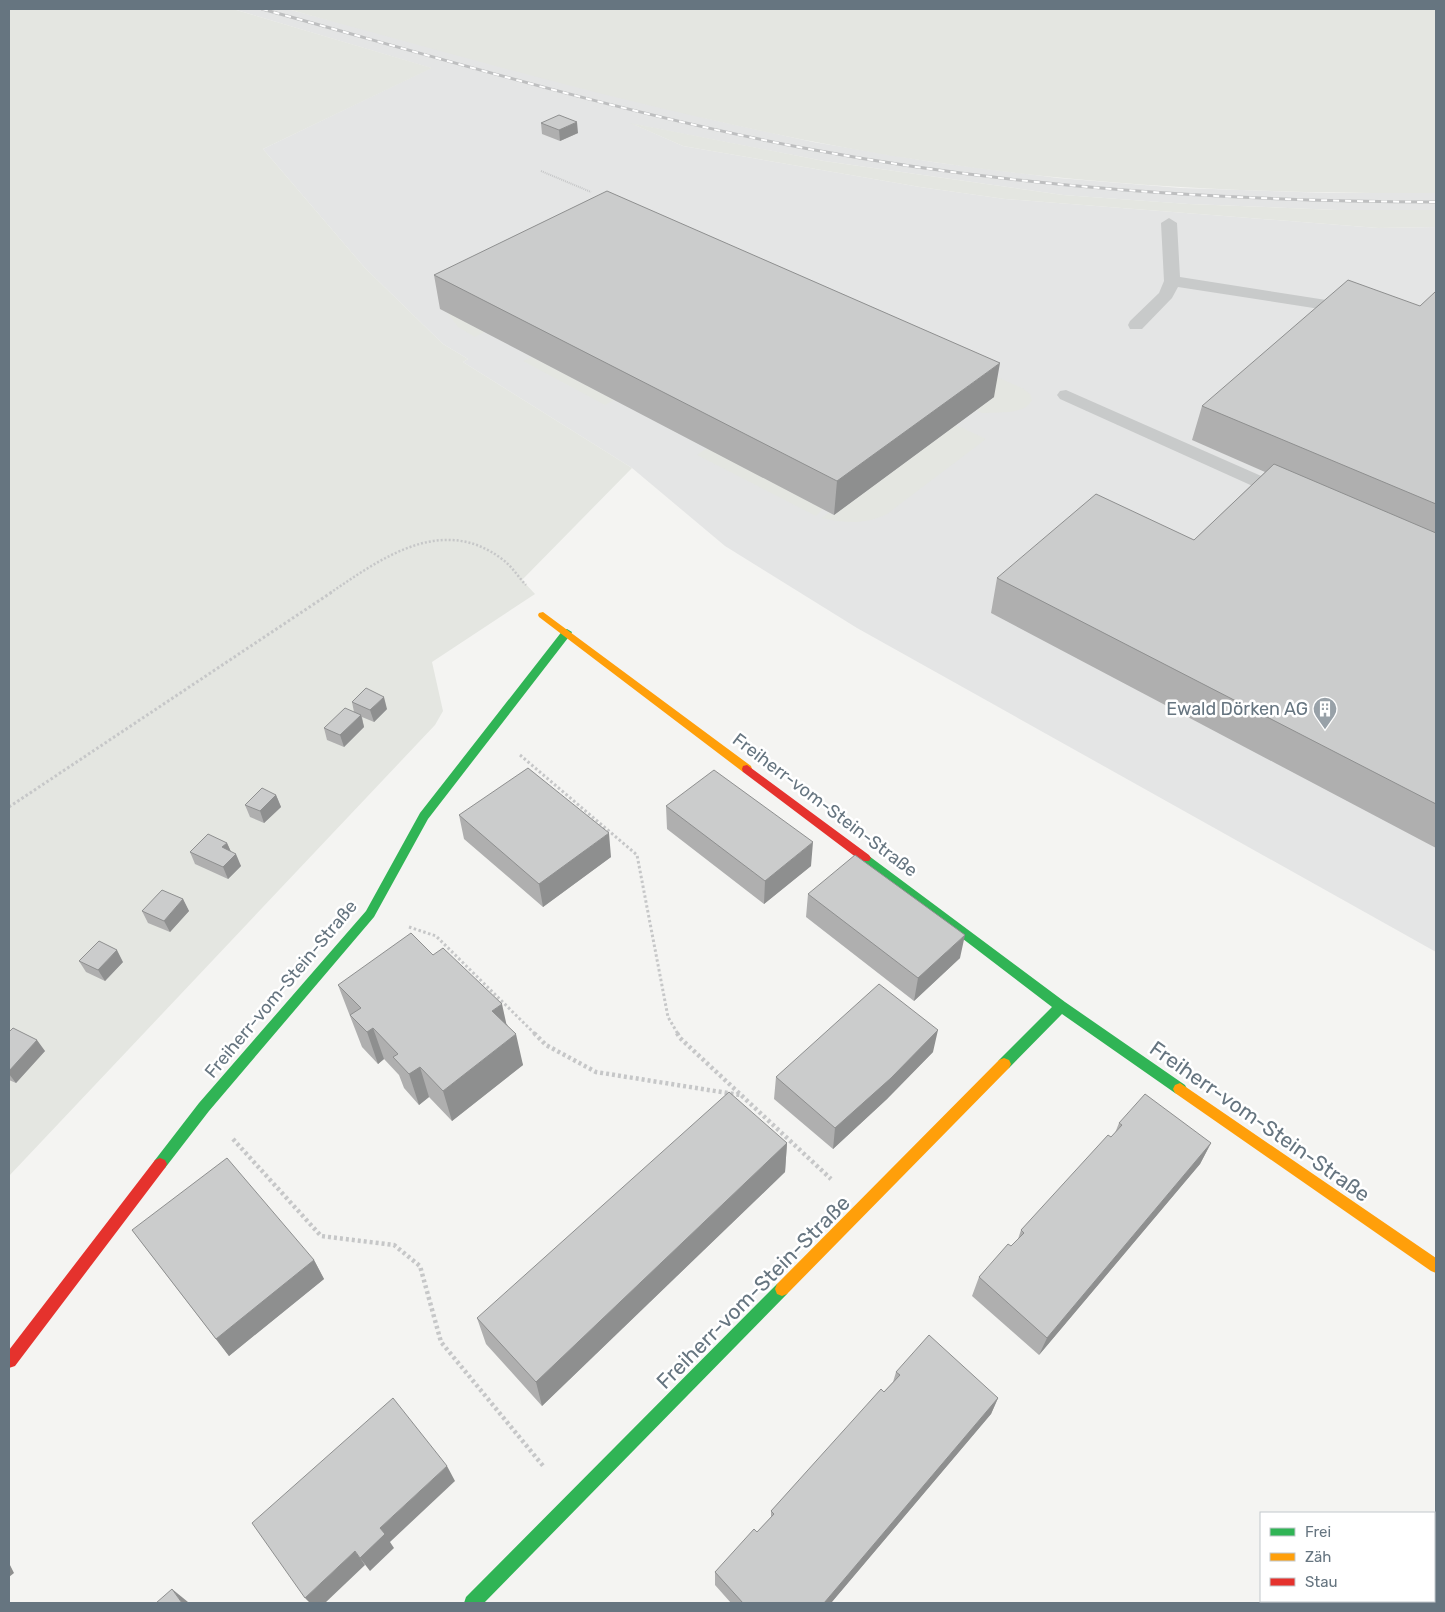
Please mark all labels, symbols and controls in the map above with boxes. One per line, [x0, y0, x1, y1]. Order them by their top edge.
building icon: Ewald Dörken AG [1312, 696, 1338, 730]
place label: Ewald Dörken AG [1166, 698, 1308, 720]
street label: Freiherr-vom-Stein-Straße [728, 728, 922, 882]
street label: Freiherr-vom-Stein-Straße [200, 896, 362, 1082]
street label: Freiherr-vom-Stein-Straße [1145, 1035, 1375, 1207]
street label: Freiherr-vom-Stein-Straße [651, 1190, 855, 1394]
legend [1260, 1512, 1435, 1602]
text: Frei [1305, 1523, 1331, 1541]
text: Zäh [1305, 1548, 1331, 1566]
text: Stau [1305, 1573, 1338, 1591]

